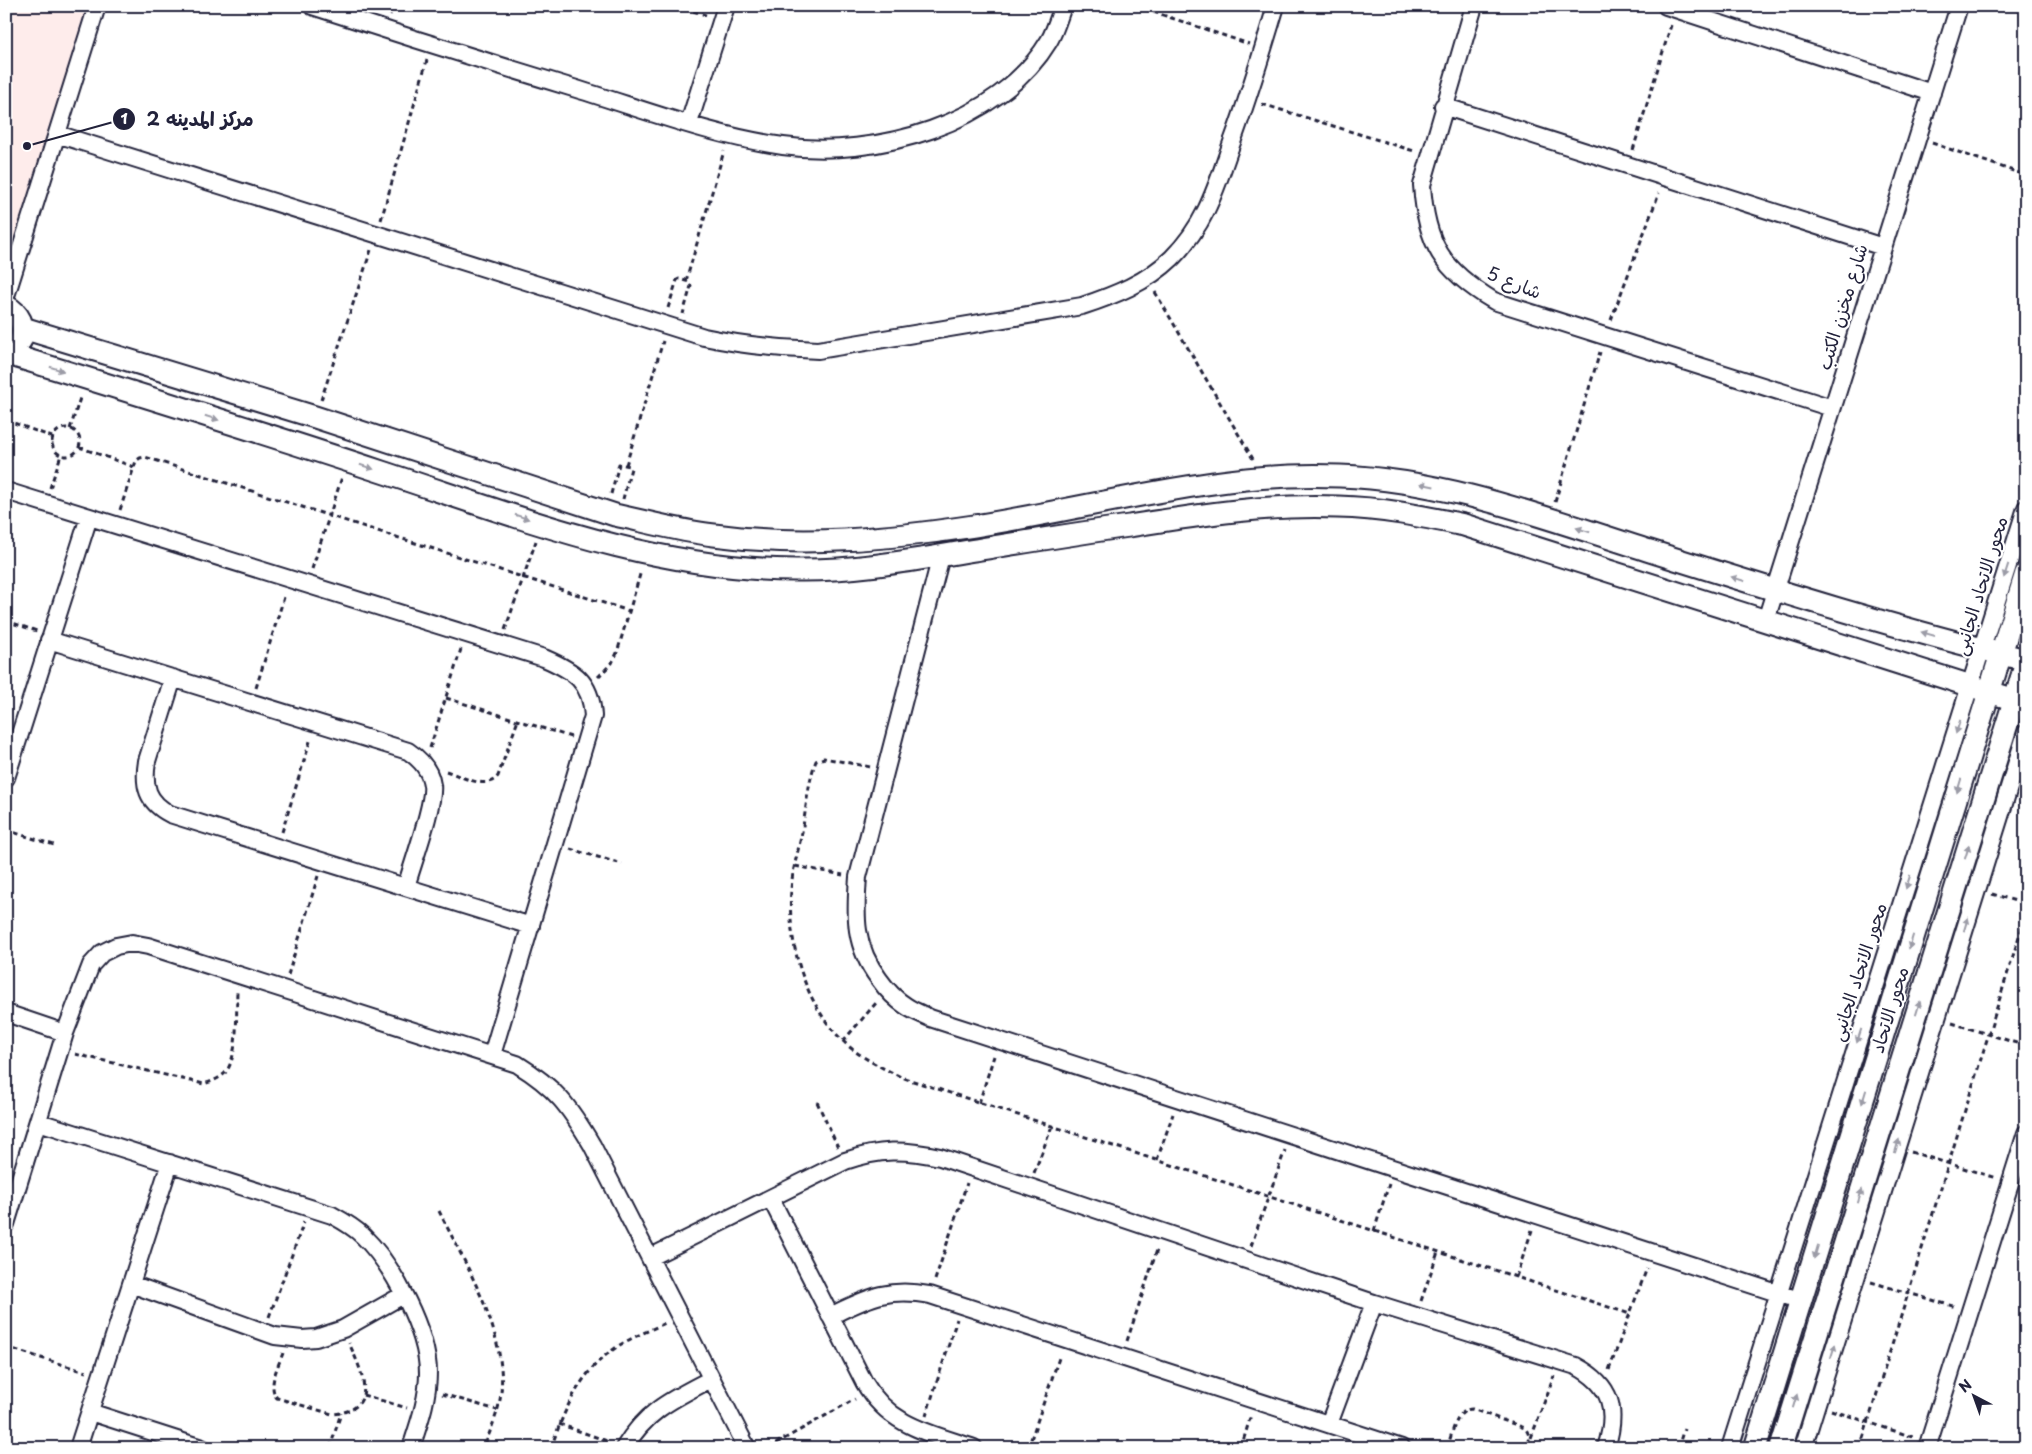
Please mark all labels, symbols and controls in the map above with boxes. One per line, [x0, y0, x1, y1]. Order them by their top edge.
callout: مركز المدينه 2 [111, 102, 263, 136]
text: مركز المدينه 2 [147, 104, 253, 132]
text: 1 [120, 106, 128, 129]
street label: شارع مخزن الكتب [1810, 240, 1874, 373]
street label: شارع 5 [1483, 259, 1546, 305]
one-way arrow [50, 366, 65, 373]
one-way arrow [205, 414, 220, 422]
one-way arrow [360, 463, 375, 471]
one-way arrow [1419, 481, 1435, 489]
street label: محور الاتحاد الجانبى [1946, 513, 2014, 658]
one-way arrow [514, 514, 529, 522]
one-way arrow [1576, 525, 1591, 533]
one-way arrow [2001, 564, 2009, 579]
one-way arrow [1731, 574, 1746, 582]
one-way arrow [1920, 630, 1936, 638]
one-way arrow [1953, 719, 1961, 734]
one-way arrow [1954, 779, 1962, 794]
one-way arrow [1964, 845, 1971, 860]
one-way arrow [1904, 874, 1912, 889]
street label: محور الاتحاد الجانبى [1826, 900, 1892, 1044]
one-way arrow [1962, 916, 1970, 931]
one-way arrow [1907, 934, 1915, 949]
street label: محور الاتحاد [1867, 964, 1913, 1056]
one-way arrow [1915, 1000, 1923, 1015]
one-way arrow [1855, 1029, 1863, 1044]
one-way arrow [1859, 1090, 1867, 1105]
one-way arrow [1893, 1138, 1901, 1153]
one-way arrow [1856, 1188, 1864, 1203]
one-way arrow [1812, 1245, 1820, 1260]
one-way arrow [1829, 1343, 1837, 1358]
north arrow [1950, 1372, 2000, 1422]
text: N [1954, 1374, 1976, 1397]
one-way arrow [1792, 1394, 1800, 1409]

